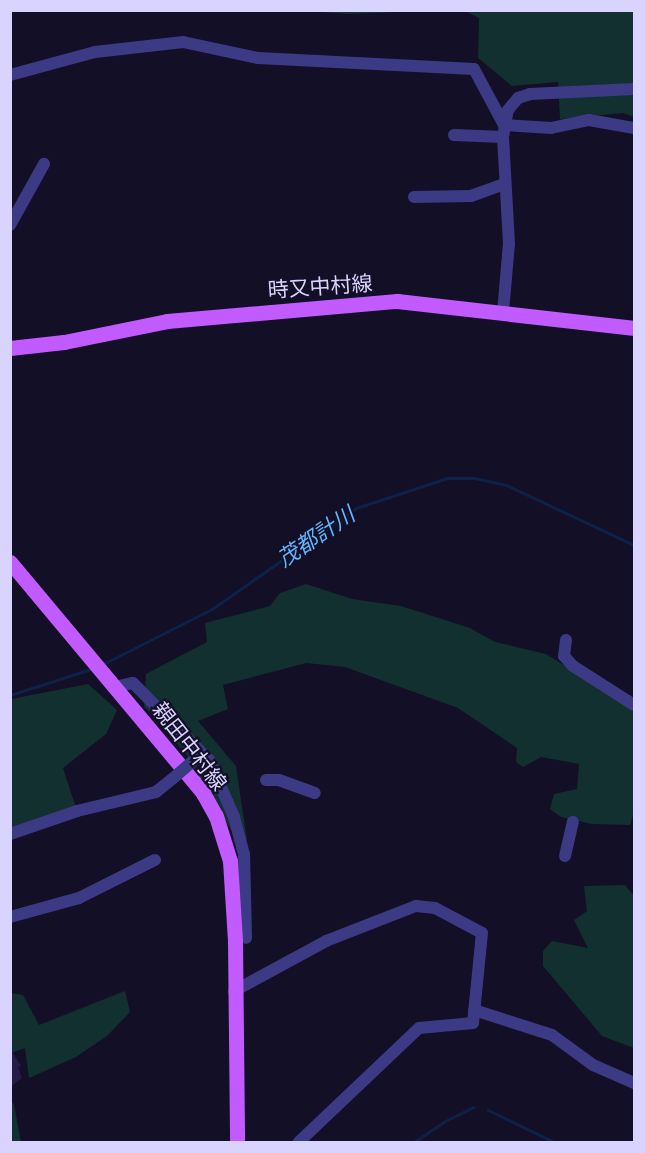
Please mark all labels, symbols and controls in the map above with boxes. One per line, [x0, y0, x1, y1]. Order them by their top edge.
street label: 時又中村線 [267, 270, 373, 302]
water label: 茂都計川 [272, 501, 360, 573]
street label: 親田中村線 [148, 697, 232, 795]

